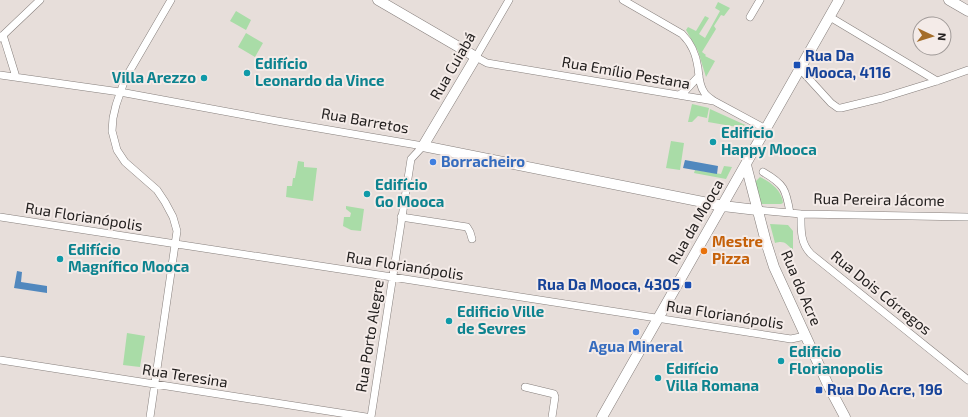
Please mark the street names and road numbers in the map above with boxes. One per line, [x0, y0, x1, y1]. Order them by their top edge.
street label: Rua Cuiabá [426, 28, 479, 103]
street label: Rua Emílio Pestana [561, 52, 692, 92]
street label: Rua Barretos [320, 103, 410, 137]
street label: Rua da Mooca [664, 176, 727, 267]
street label: Rua Pereira Jácome [813, 189, 945, 209]
street label: Rua Florianópolis [24, 198, 144, 234]
street label: Rua Dois Córregos [828, 246, 935, 338]
street label: Rua Florianópolis [345, 247, 465, 283]
street label: Rua do Acre [778, 247, 826, 328]
street label: Rua Porto Alegre [351, 278, 387, 394]
street label: Rua Florianópolis [665, 296, 785, 332]
street label: Rua Teresina [141, 359, 229, 391]

